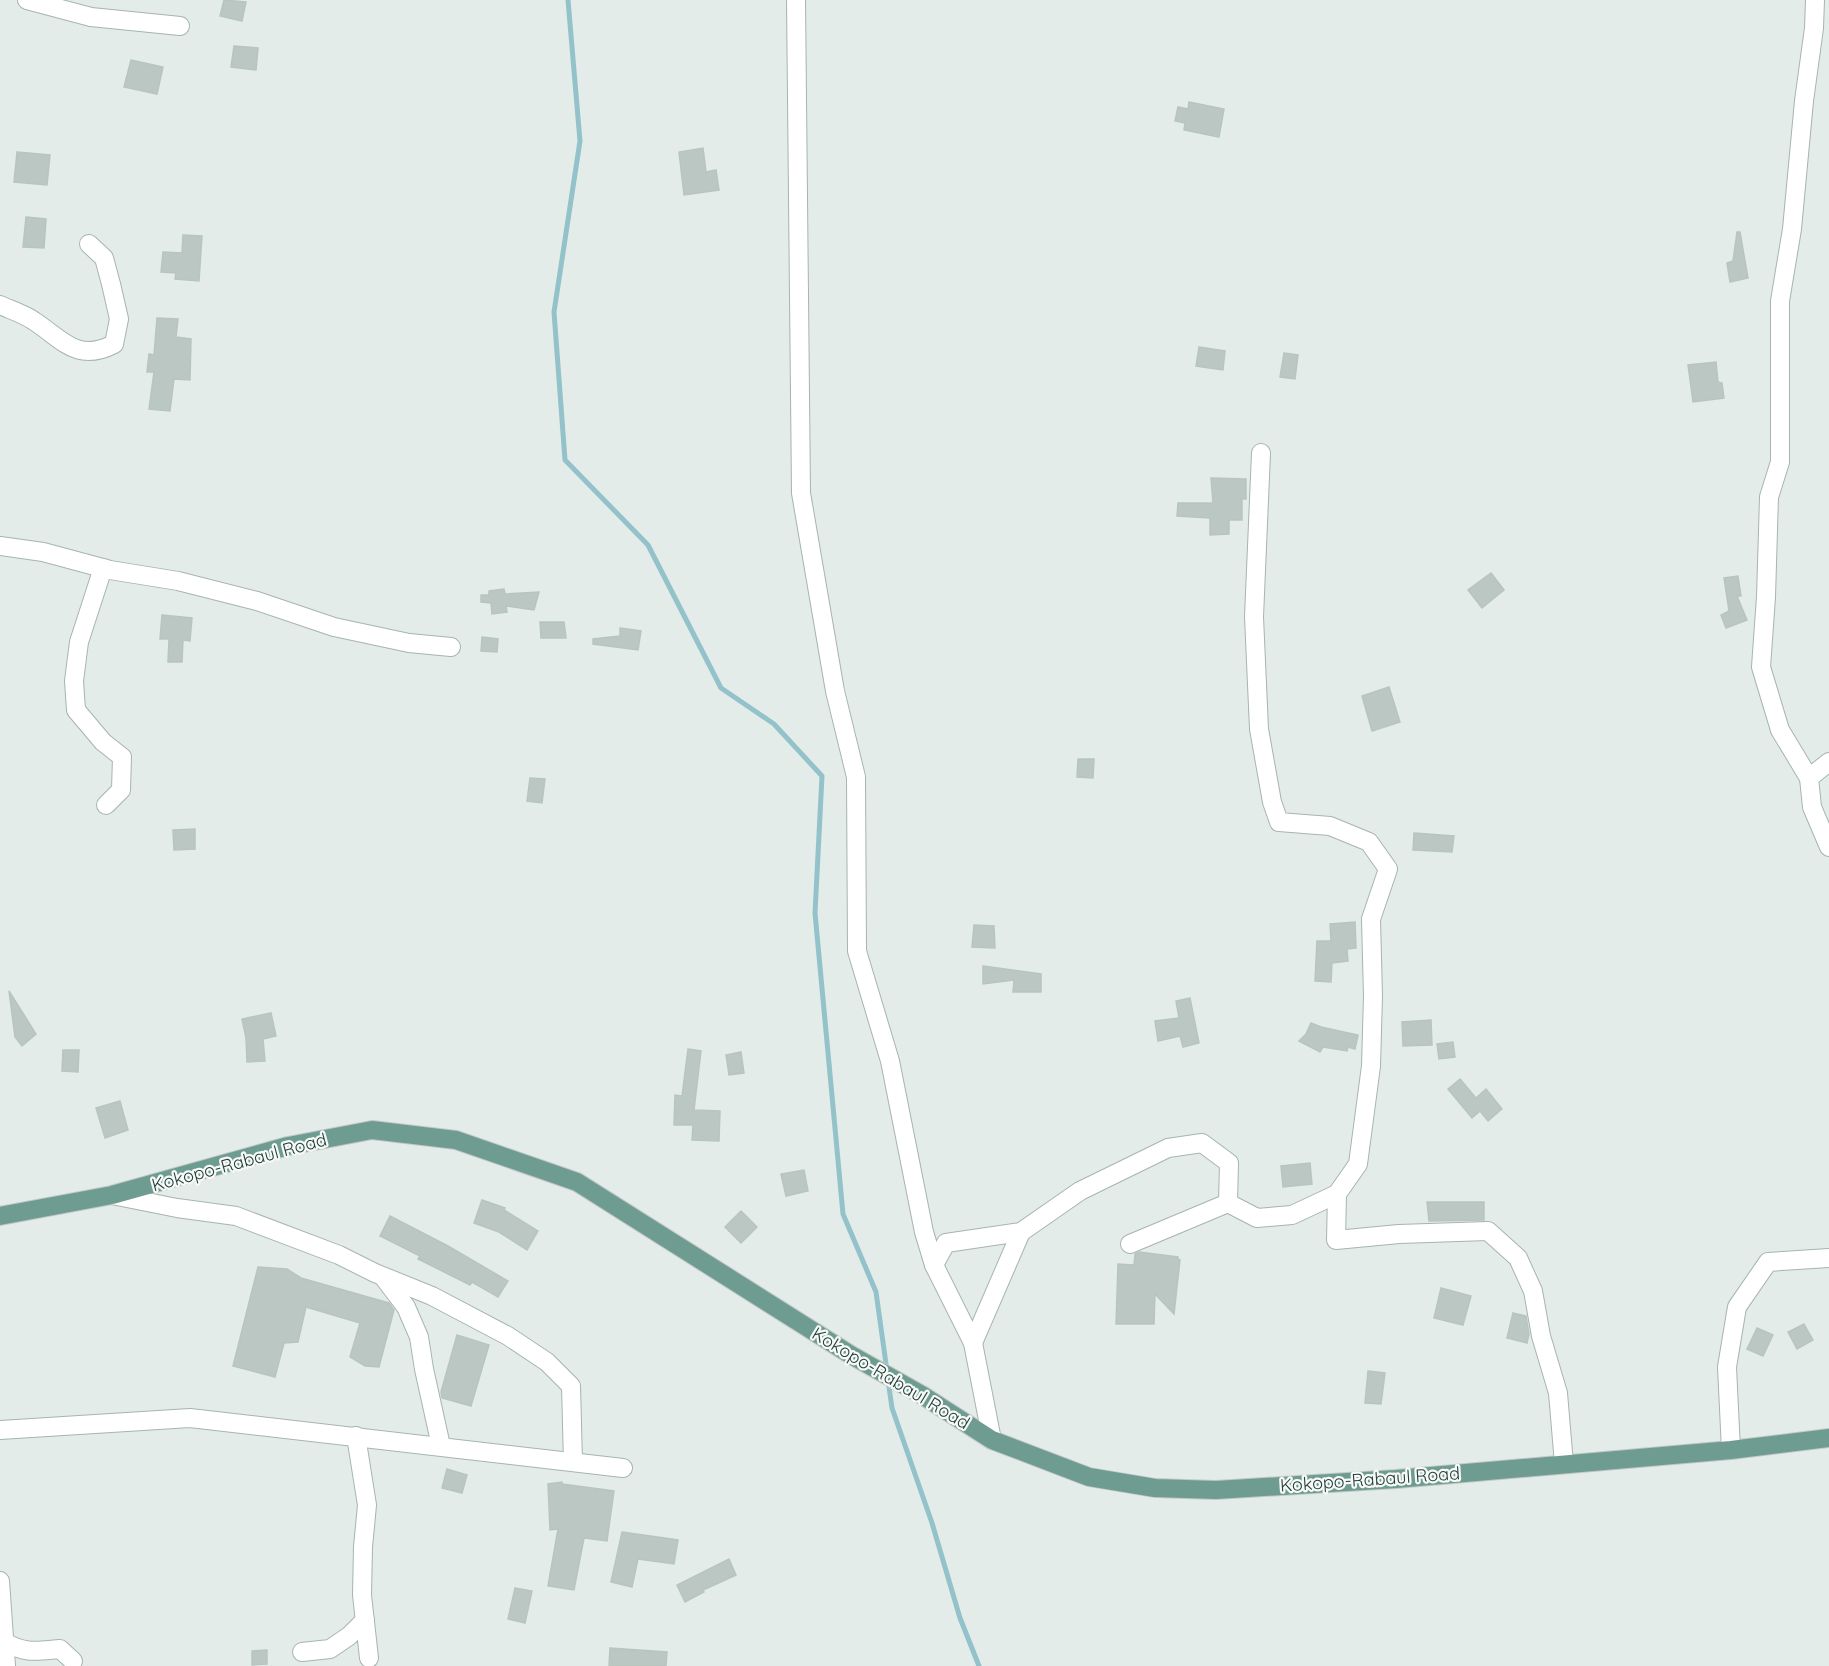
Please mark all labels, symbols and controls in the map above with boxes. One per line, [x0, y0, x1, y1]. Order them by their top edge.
street label: Kokopo-Rabaul Road [149, 1128, 329, 1196]
street label: Kokopo-Rabaul Road [808, 1322, 974, 1434]
street label: Kokopo-Rabaul Road [1279, 1461, 1461, 1497]

